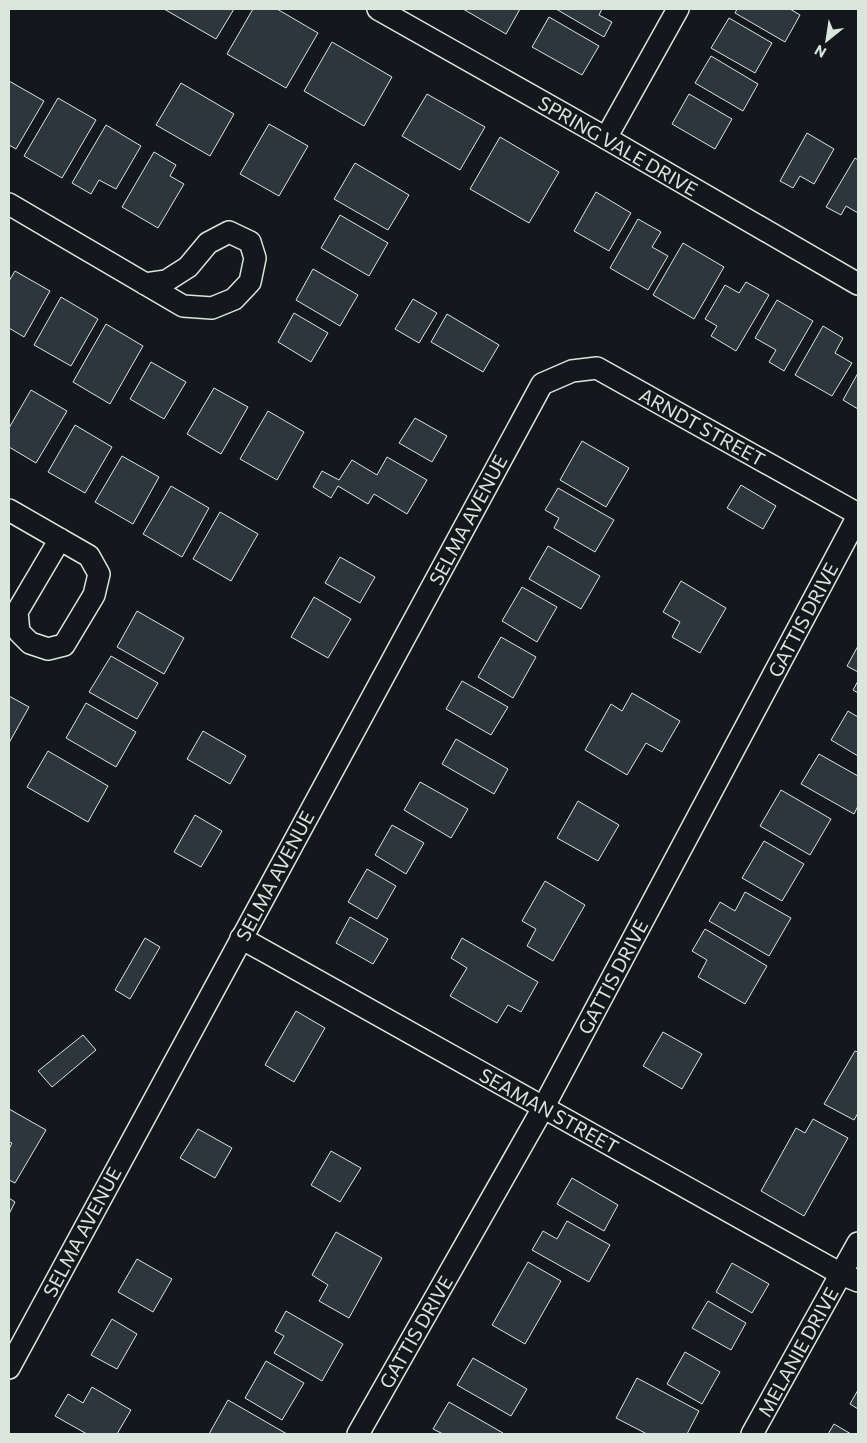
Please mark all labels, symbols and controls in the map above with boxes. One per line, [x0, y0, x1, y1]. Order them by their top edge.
north arrow [802, 15, 852, 65]
text: N [811, 42, 829, 62]
street label: SPRING VALE DRIVE [535, 91, 702, 201]
street label: ARNDT STREET [635, 383, 769, 471]
street label: SELMA AVENUE [424, 451, 511, 589]
street label: GATTIS DRIVE [763, 559, 842, 681]
street label: SELMA AVENUE [231, 807, 318, 945]
street label: GATTIS DRIVE [573, 916, 652, 1038]
street label: SEAMAN STREET [476, 1063, 623, 1158]
street label: SELMA AVENUE [38, 1163, 125, 1301]
street label: GATTIS DRIVE [374, 1271, 457, 1392]
street label: MELANIE DRIVE [753, 1283, 843, 1420]

